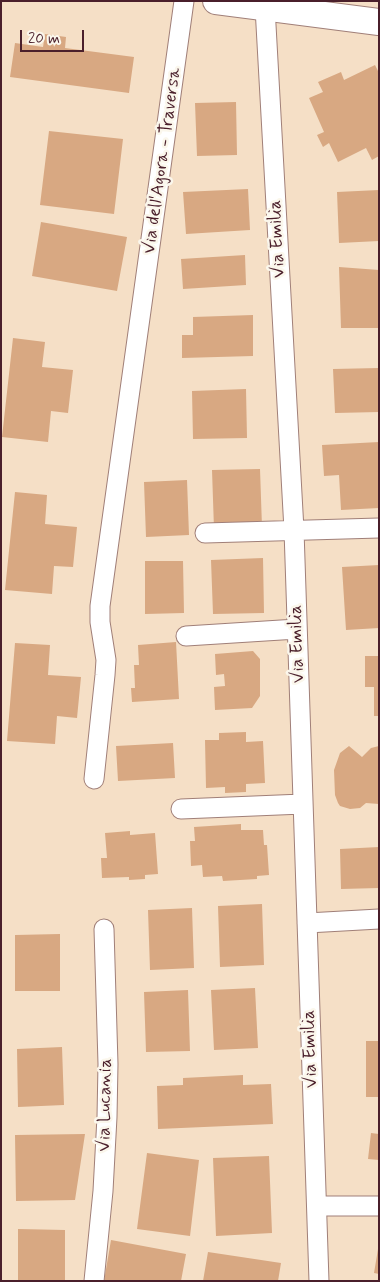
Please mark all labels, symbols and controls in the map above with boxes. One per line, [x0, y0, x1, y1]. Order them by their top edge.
scale bar [22, 20, 86, 52]
text: 20 m [28, 29, 60, 49]
street label: Via dell'Agora - Traversa [139, 67, 187, 255]
street label: Via Emilia [265, 199, 291, 279]
street label: Via Emilia [286, 605, 310, 683]
street label: Via Emilia [299, 1010, 323, 1088]
street label: Via Lucania [94, 1058, 118, 1152]

